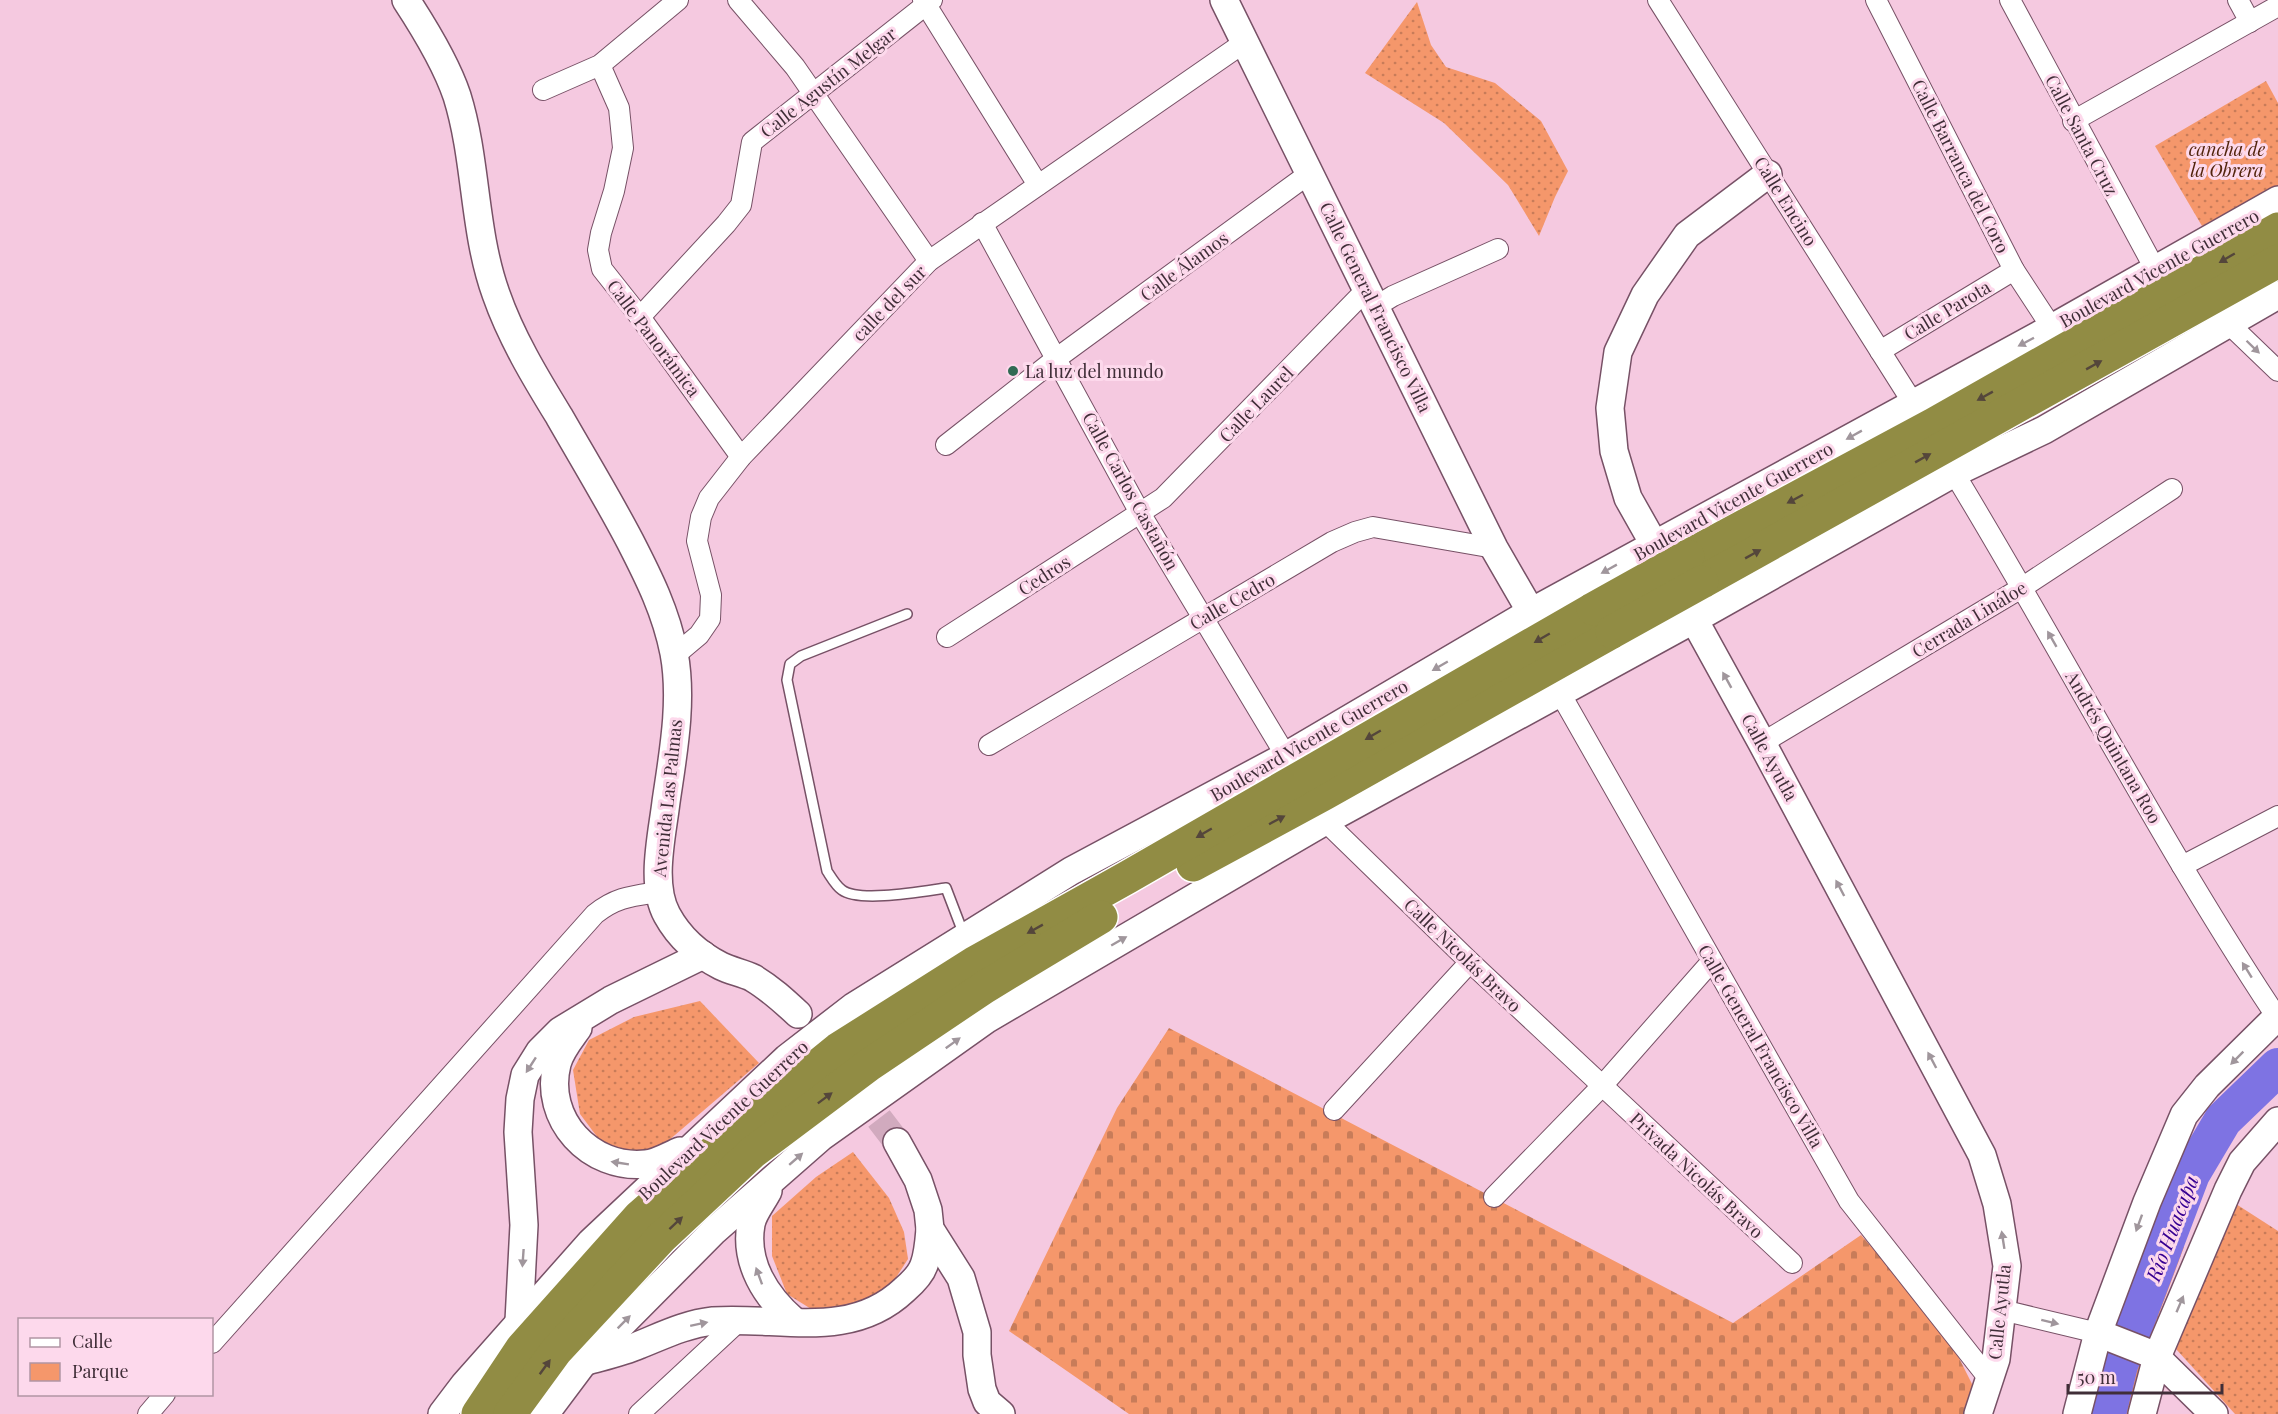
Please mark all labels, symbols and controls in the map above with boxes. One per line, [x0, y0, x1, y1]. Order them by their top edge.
street label: Calle Agustín Melgar [755, 21, 901, 143]
street label: Calle Santa Cruz [2040, 70, 2124, 200]
street label: Calle Barranca del Coro [1907, 75, 2015, 257]
park label: cancha de la Obrera [2189, 137, 2266, 182]
street label: Calle Encino [1749, 152, 1823, 250]
street label: Calle General Francisco Villa [1315, 198, 1437, 416]
street label: Boulevard Vicente Guerrero [2055, 203, 2263, 333]
street label: Calle Álamos [1135, 226, 1233, 306]
one-way arrow [2218, 253, 2235, 263]
street label: calle del sur [847, 260, 931, 346]
street label: Calle Panorámica [602, 274, 706, 402]
street label: Calle Parota [1899, 275, 1995, 345]
one-way arrow [2017, 337, 2034, 347]
one-way arrow [2246, 340, 2261, 354]
place label: La luz del mundo [1025, 359, 1164, 383]
one-way arrow [2086, 360, 2103, 370]
street label: Calle Laurel [1214, 361, 1298, 447]
marker: La luz del mundo [1006, 364, 1020, 378]
one-way arrow [1976, 390, 1993, 400]
street label: Calle Carlos Castañón [1077, 408, 1185, 575]
one-way arrow [1845, 430, 1862, 440]
street label: Boulevard Vicente Guerrero [1629, 436, 1837, 566]
one-way arrow [1915, 453, 1932, 463]
one-way arrow [1786, 494, 1803, 504]
one-way arrow [1745, 548, 1761, 559]
street label: Cedros [1013, 549, 1075, 601]
one-way arrow [1601, 564, 1618, 574]
street label: Calle Cedro [1185, 567, 1279, 635]
street label: Cerrada Lináloe [1907, 575, 2031, 663]
one-way arrow [2047, 630, 2057, 647]
one-way arrow [1533, 633, 1550, 643]
one-way arrow [1432, 660, 1448, 671]
street label: Andrés Quintana Roo [2060, 666, 2168, 828]
one-way arrow [1722, 671, 1732, 688]
street label: Boulevard Vicente Guerrero [1206, 673, 1412, 806]
street label: Calle Ayutla [1736, 709, 1804, 805]
street label: Avenida Las Palmas [647, 718, 687, 879]
one-way arrow [1365, 730, 1381, 741]
one-way arrow [1269, 815, 1286, 825]
one-way arrow [1195, 828, 1212, 838]
one-way arrow [1835, 879, 1845, 896]
street label: Calle Nicolás Bravo [1399, 893, 1527, 1017]
one-way arrow [1026, 924, 1043, 934]
one-way arrow [1111, 936, 1128, 946]
street label: Calle General Francisco Villa [1693, 940, 1829, 1152]
one-way arrow [2241, 961, 2252, 978]
street label: Boulevard Vicente Guerrero [633, 1035, 813, 1205]
one-way arrow [944, 1037, 960, 1049]
one-way arrow [2230, 1050, 2244, 1064]
one-way arrow [1927, 1051, 1937, 1068]
one-way arrow [525, 1057, 537, 1073]
one-way arrow [818, 1092, 833, 1104]
street label: Privada Nicolás Bravo [1625, 1107, 1769, 1243]
one-way arrow [788, 1153, 803, 1166]
one-way arrow [610, 1158, 629, 1167]
water label: Río Huacapa [2138, 1171, 2204, 1286]
one-way arrow [2134, 1214, 2144, 1232]
one-way arrow [669, 1216, 684, 1230]
one-way arrow [1998, 1230, 2007, 1249]
one-way arrow [518, 1248, 527, 1267]
street label: Calle Ayutla [1982, 1263, 2016, 1361]
one-way arrow [753, 1267, 763, 1285]
one-way arrow [2175, 1294, 2185, 1312]
one-way arrow [617, 1314, 631, 1329]
one-way arrow [2041, 1317, 2059, 1327]
legend [18, 1318, 213, 1396]
one-way arrow [690, 1319, 709, 1328]
text: Calle [72, 1329, 113, 1353]
scale bar [2068, 1357, 2222, 1395]
text: Parque [72, 1359, 129, 1383]
one-way arrow [538, 1359, 550, 1374]
text: 50 m [2077, 1365, 2116, 1389]

